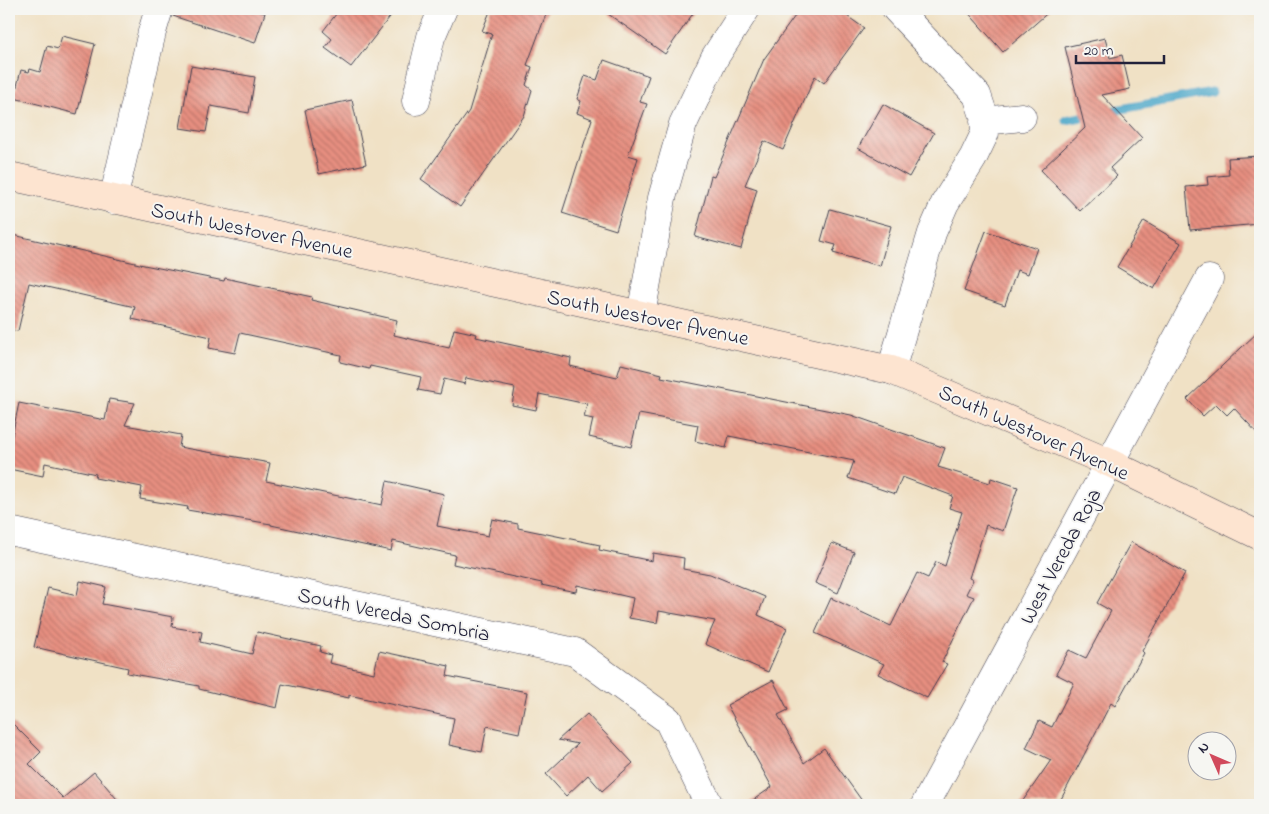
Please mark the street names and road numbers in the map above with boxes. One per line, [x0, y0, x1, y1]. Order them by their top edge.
street label: South Westover Avenue [148, 196, 356, 268]
street label: South Westover Avenue [544, 283, 752, 355]
street label: South Westover Avenue [933, 378, 1134, 490]
street label: West Vereda Roja [1013, 484, 1110, 630]
street label: South Vereda Sombria [295, 581, 492, 651]

